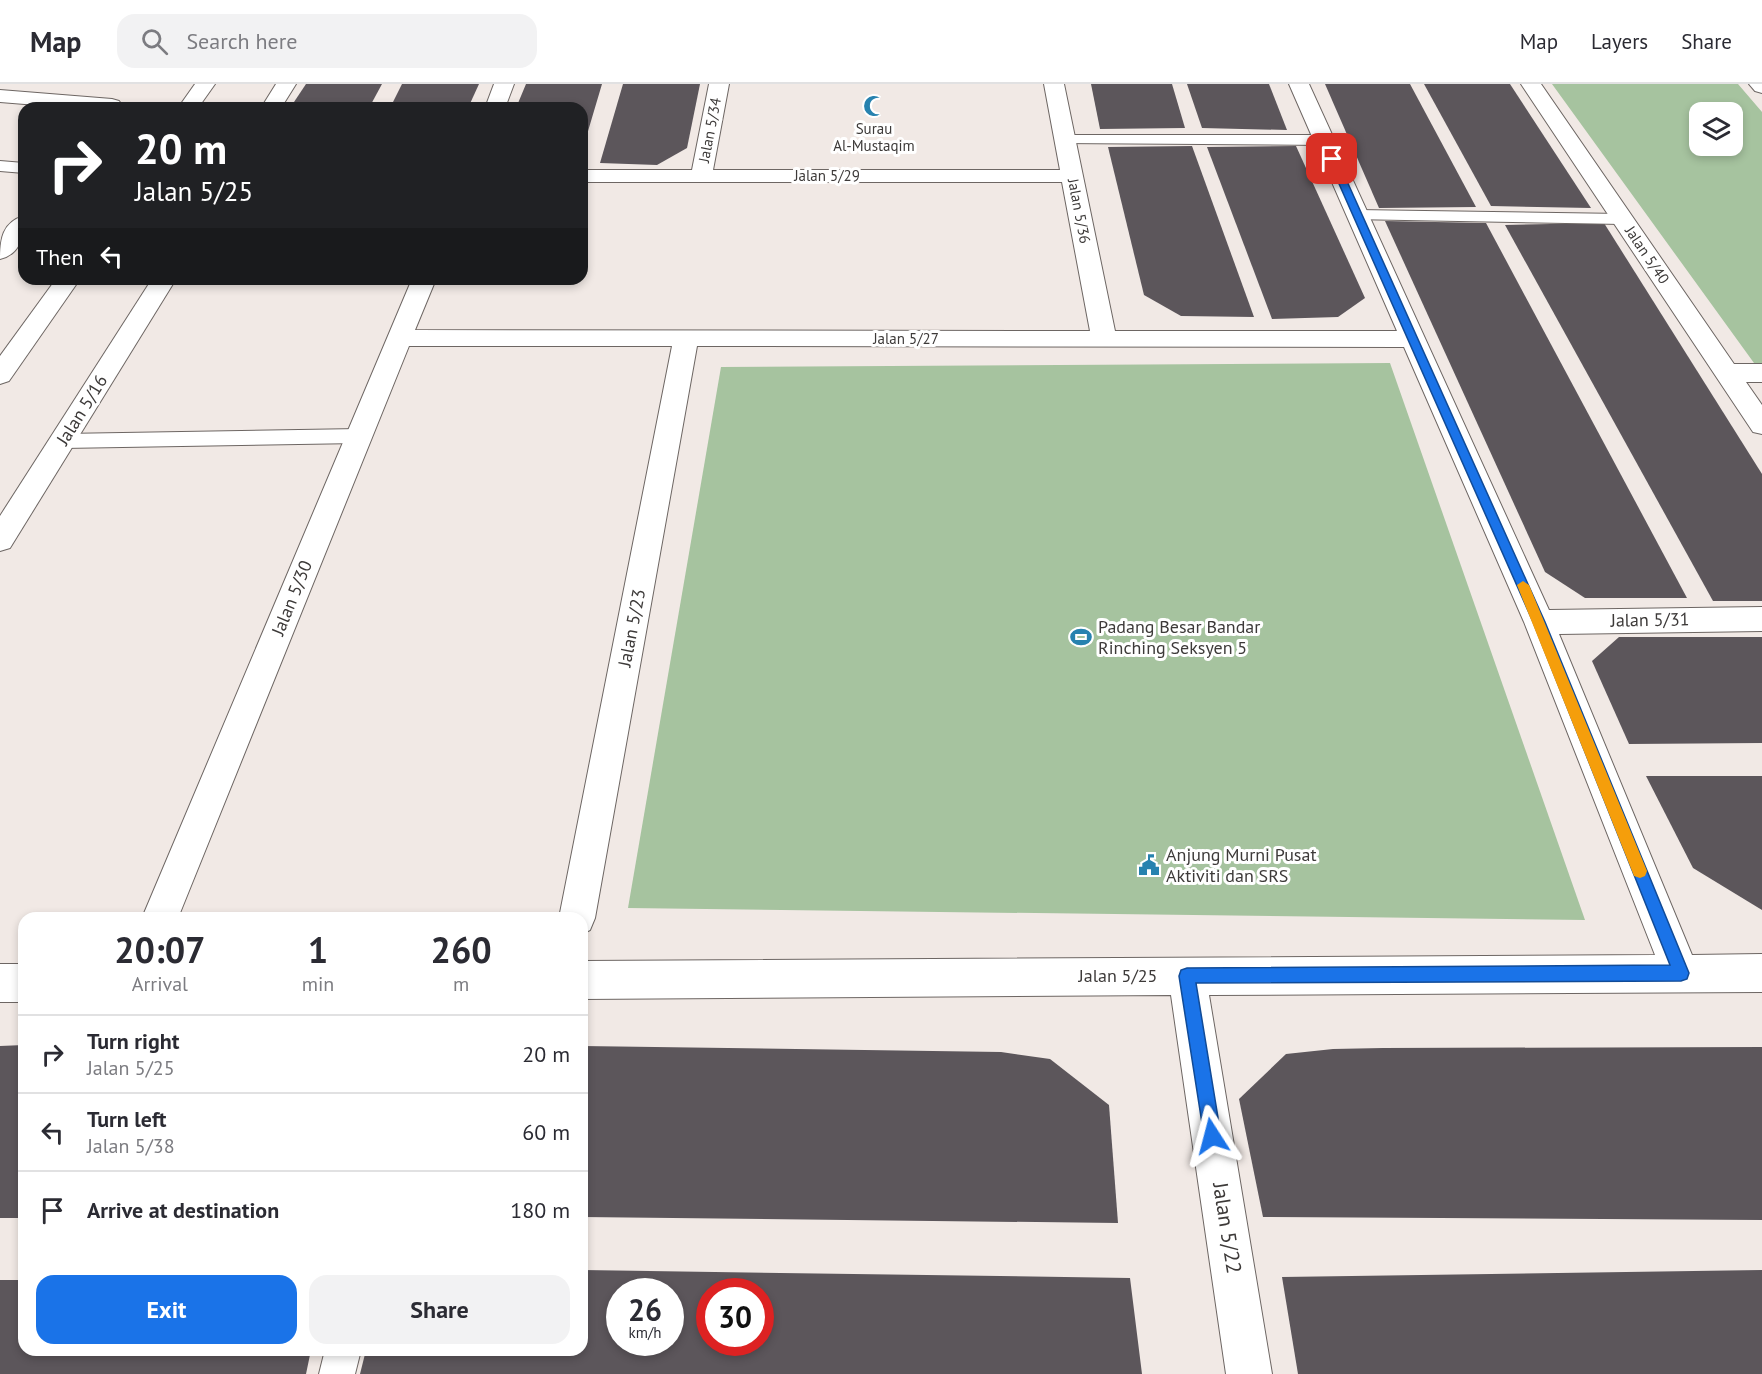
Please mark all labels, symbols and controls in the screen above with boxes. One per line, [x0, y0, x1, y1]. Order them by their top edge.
search box [117, 14, 537, 68]
text: Map [30, 23, 81, 60]
icon: search [138, 25, 171, 58]
text: Search here [186, 27, 297, 55]
text: Map [1520, 28, 1558, 55]
text: Layers [1591, 28, 1648, 55]
text: Share [1681, 28, 1732, 55]
mosque icon: Surau Al-Mustaqim [862, 94, 886, 118]
street label: Jalan 5/34 [694, 96, 725, 165]
map controls [1689, 102, 1743, 156]
button: layers [1689, 102, 1743, 156]
place label: Surau Al-Mustaqim [833, 119, 915, 155]
text: 20 m [135, 121, 227, 176]
icon: right [36, 126, 114, 204]
pin [1306, 133, 1357, 184]
icon: arrive [1315, 142, 1348, 175]
street label: Jalan 5/29 [793, 166, 860, 185]
text: Jalan 5/25 [135, 174, 253, 208]
street label: Jalan 5/36 [1064, 176, 1095, 245]
street label: Jalan 5/40 [1621, 221, 1674, 287]
icon: left [95, 240, 128, 273]
text: Then [36, 243, 83, 271]
street label: Jalan 5/27 [872, 329, 939, 348]
street label: Jalan 5/16 [50, 370, 112, 450]
street label: Jalan 5/30 [266, 557, 317, 640]
street label: Jalan 5/23 [613, 587, 650, 670]
street label: Jalan 5/31 [1609, 607, 1690, 632]
place label: Padang Besar Bandar Rinching Seksyen 5 [1098, 615, 1260, 659]
sports icon: Padang Besar Bandar Rinching Seksyen 5 [1069, 625, 1093, 649]
place label: Anjung Murni Pusat Aktiviti dan SRS [1166, 843, 1316, 887]
public building icon: Anjung Murni Pusat Aktiviti dan SRS [1137, 853, 1161, 877]
text: 20:07 [114, 926, 206, 973]
text: 1 [308, 926, 328, 973]
text: 260 [431, 926, 492, 973]
street label: Jalan 5/25 [1078, 964, 1157, 987]
text: Arrival [132, 971, 188, 997]
text: min [302, 971, 334, 997]
text: m [453, 971, 469, 997]
text: Turn right [87, 1027, 179, 1055]
icon: right [36, 1038, 69, 1071]
text: 20 m [522, 1040, 570, 1068]
text: Jalan 5/25 [87, 1055, 175, 1081]
position arrow [1180, 1104, 1244, 1168]
text: Turn left [87, 1105, 167, 1133]
icon: left [36, 1116, 69, 1149]
text: 60 m [522, 1118, 570, 1146]
text: Jalan 5/38 [87, 1133, 175, 1159]
street label: Jalan 5/22 [1207, 1179, 1248, 1275]
icon: arrive [36, 1194, 69, 1227]
text: Arrive at destination [87, 1196, 279, 1224]
text: 180 m [510, 1196, 570, 1224]
button: Exit [36, 1275, 297, 1344]
button: Share [309, 1275, 570, 1344]
speed limit sign: 30 [696, 1278, 774, 1356]
text: 26 [628, 1290, 662, 1329]
text: km/h [629, 1323, 661, 1342]

